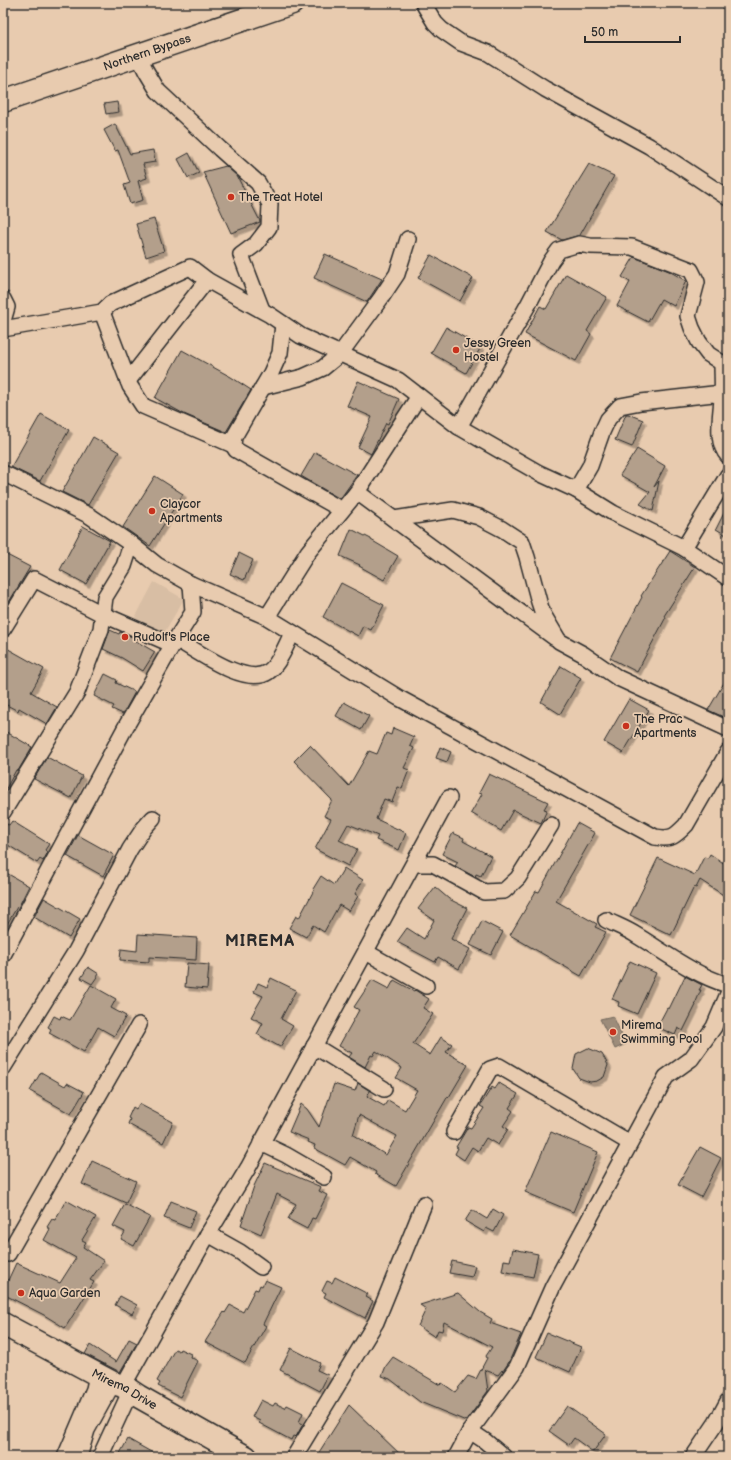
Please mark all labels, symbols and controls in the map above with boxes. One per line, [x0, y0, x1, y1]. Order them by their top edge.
scale bar [585, 18, 680, 44]
text: 50 m [591, 25, 618, 40]
street label: Northern Bypass [101, 30, 193, 74]
place label: The Treat Hotel [239, 190, 323, 205]
marker: The Treat Hotel [226, 192, 236, 202]
place label: Jessy Green Hostel [464, 336, 531, 365]
marker: Jessy Green Hostel [451, 345, 461, 355]
place label: Claycor Apartments [160, 497, 223, 526]
marker: Claycor Apartments [147, 506, 157, 516]
place label: Rudolf's Place [133, 630, 210, 645]
marker: Rudolf's Place [120, 632, 130, 642]
place label: The Prac Apartments [634, 712, 697, 741]
marker: The Prac Apartments [621, 721, 631, 731]
district label: MIREMA [225, 932, 295, 951]
place label: Mirema Swimming Pool [621, 1018, 702, 1047]
marker: Mirema Swimming Pool [608, 1027, 618, 1037]
place label: Aqua Garden [29, 1286, 101, 1301]
marker: Aqua Garden [16, 1288, 26, 1298]
street label: Mirema Drive [89, 1365, 160, 1413]

